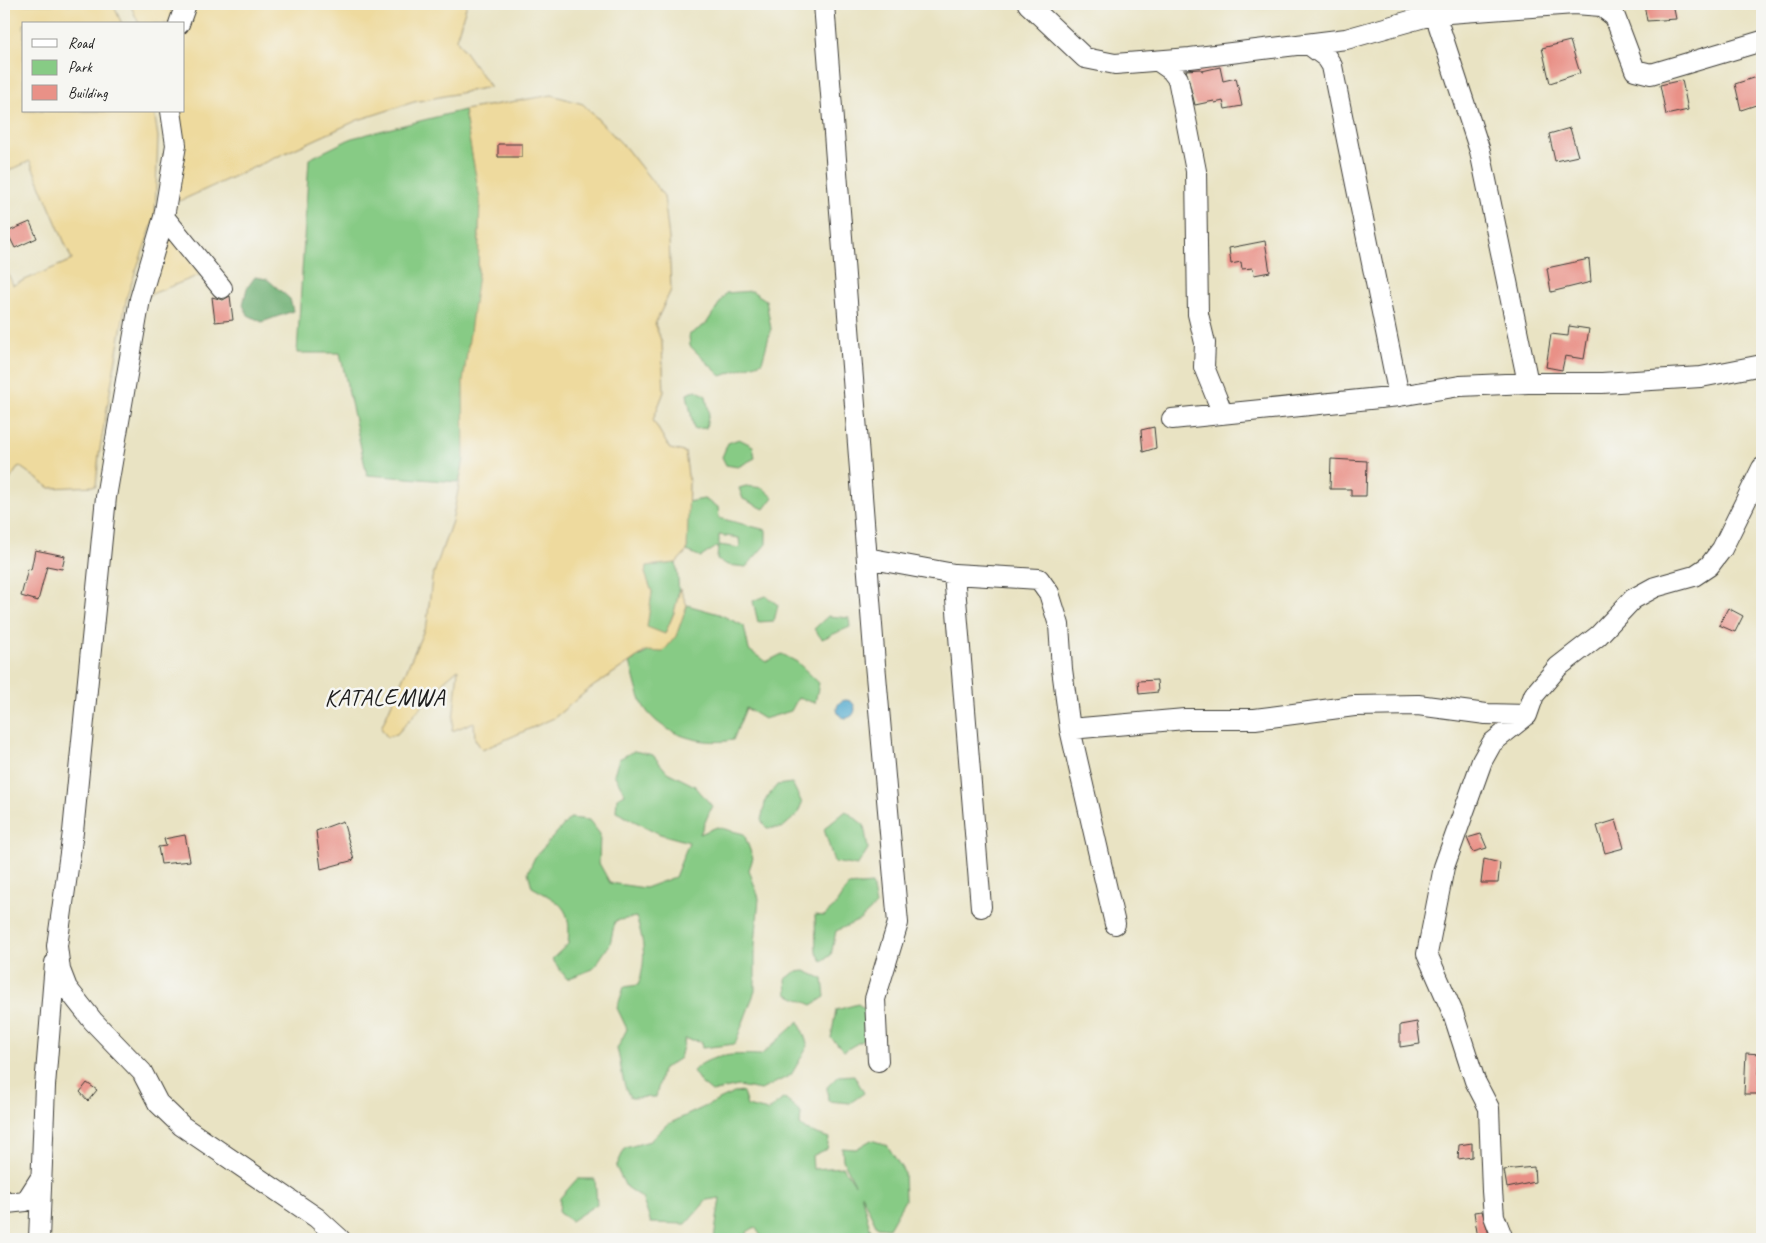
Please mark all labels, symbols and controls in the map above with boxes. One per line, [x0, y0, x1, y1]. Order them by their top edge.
legend [22, 22, 185, 112]
text: Road [68, 34, 95, 53]
text: Park [68, 58, 93, 77]
text: Building [68, 84, 108, 103]
district label: KATALEMWA [324, 682, 446, 712]

